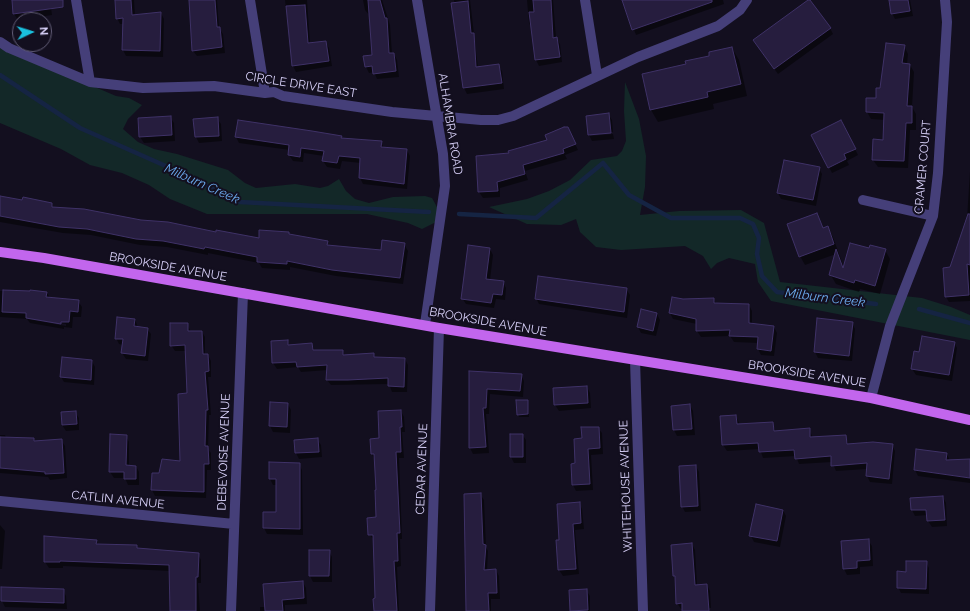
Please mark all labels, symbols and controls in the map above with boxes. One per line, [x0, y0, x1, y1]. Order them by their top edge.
north arrow [12, 12, 52, 52]
text: N [37, 27, 50, 36]
street label: CIRCLE DRIVE EAST [244, 69, 358, 101]
street label: ALHAMBRA ROAD [435, 72, 465, 176]
street label: CRAMER COURT [912, 119, 934, 215]
water label: Milburn Creek [162, 160, 242, 208]
street label: BROOKSIDE AVENUE [108, 250, 228, 284]
water label: Milburn Creek [784, 285, 866, 311]
street label: BROOKSIDE AVENUE [428, 305, 548, 339]
street label: BROOKSIDE AVENUE [747, 358, 867, 390]
street label: DEBEVOISE AVENUE [215, 393, 233, 511]
street label: WHITEHOUSE AVENUE [616, 420, 636, 552]
street label: CEDAR AVENUE [413, 423, 431, 515]
street label: CATLIN AVENUE [71, 488, 165, 512]

